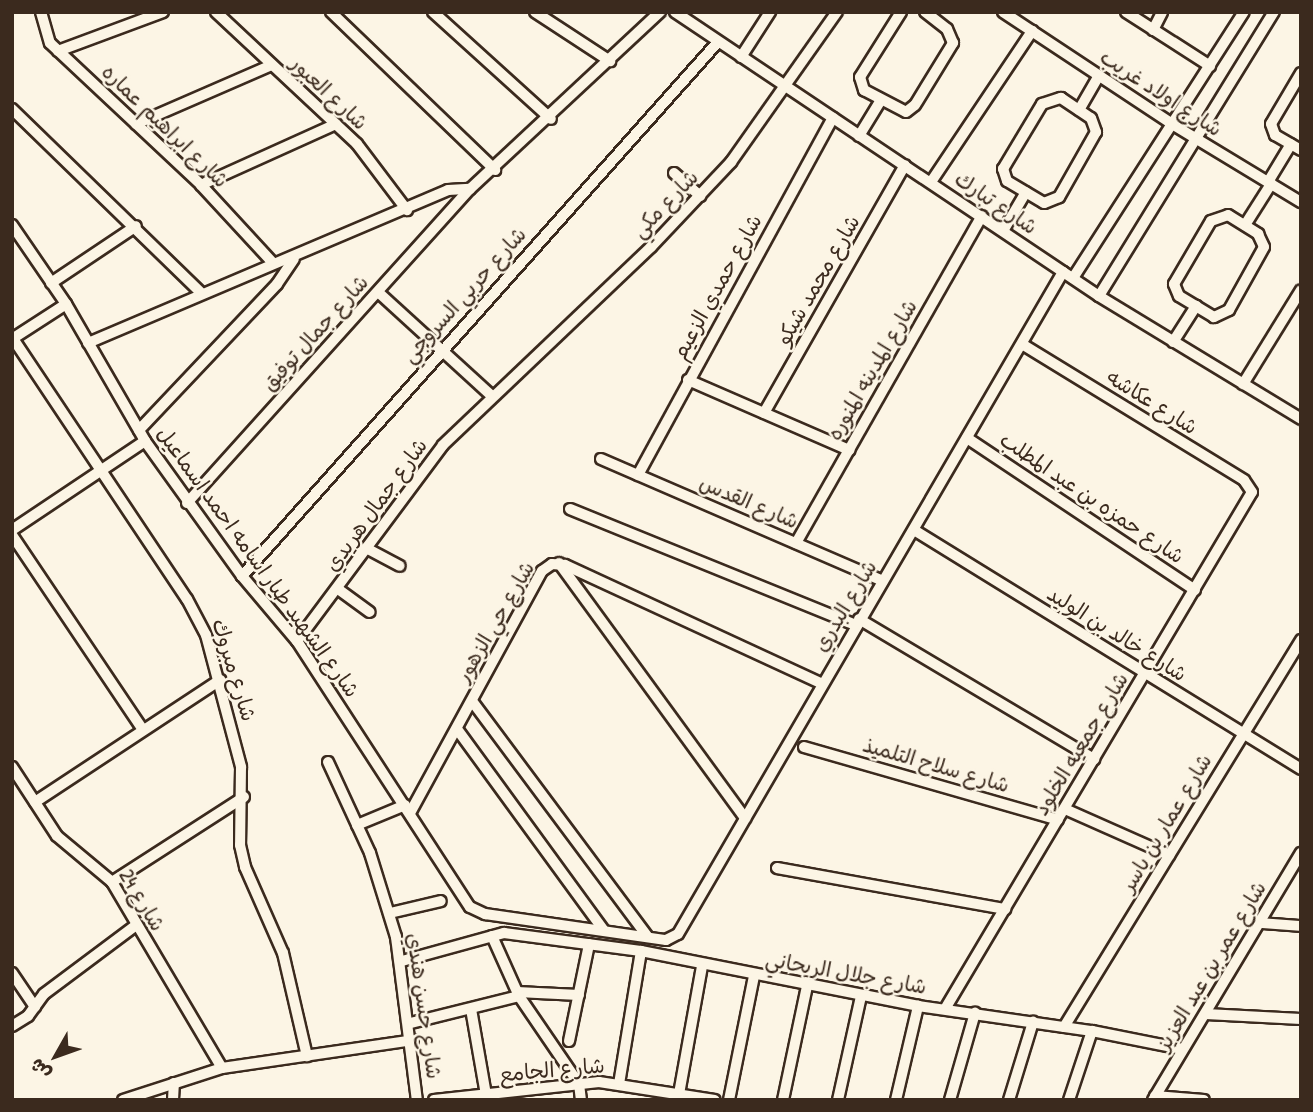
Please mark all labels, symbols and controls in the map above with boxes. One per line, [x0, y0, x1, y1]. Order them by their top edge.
street label: شارع اولاد غريب [1095, 44, 1227, 142]
street label: شارع العبور [285, 51, 373, 135]
street label: شارع ابراهيم عماره [96, 59, 234, 193]
street label: شارع مكي [627, 165, 703, 243]
street label: شارع تبارك [950, 166, 1042, 240]
street label: شارع حمدي الزعيم [667, 210, 767, 364]
street label: شارع محمد شيكو [771, 211, 865, 349]
street label: شارع حربي السروجي [397, 222, 531, 368]
street label: شارع جمال توفيق [256, 270, 374, 396]
street label: شارع المدينه المنوره [822, 295, 922, 445]
street label: شارع عكاشه [1102, 364, 1202, 440]
street label: شارع الشهيد طيار اسامه احمد اسماعيل [151, 422, 365, 702]
street label: شارع حمزه بن عبد المطلب [995, 427, 1189, 569]
street label: شارع جمال هريدي [319, 434, 433, 576]
street label: شارع القدس [696, 470, 802, 534]
street label: شارع البدري [808, 556, 882, 656]
street label: شارع حي الزهور [450, 557, 540, 687]
street label: شارع خالد بن الوليد [1043, 581, 1191, 687]
street label: شارع مبروك [207, 616, 261, 724]
street label: شارع جمعيه الخلود [1028, 668, 1134, 820]
street label: شارع سلاح التلميذ [860, 732, 1012, 798]
street label: شارع عمار بن ياسر [1115, 749, 1217, 897]
street label: شارع 24 [114, 864, 170, 936]
street label: شارع عمر بن عبد العزيز [1150, 877, 1272, 1055]
street label: شارع حسن هندي [401, 931, 447, 1081]
street label: شارع جلال الريحاني [764, 946, 928, 1000]
north arrow [21, 1021, 91, 1091]
text: ش [23, 1053, 57, 1086]
street label: شارع الجامع [498, 1053, 606, 1087]

